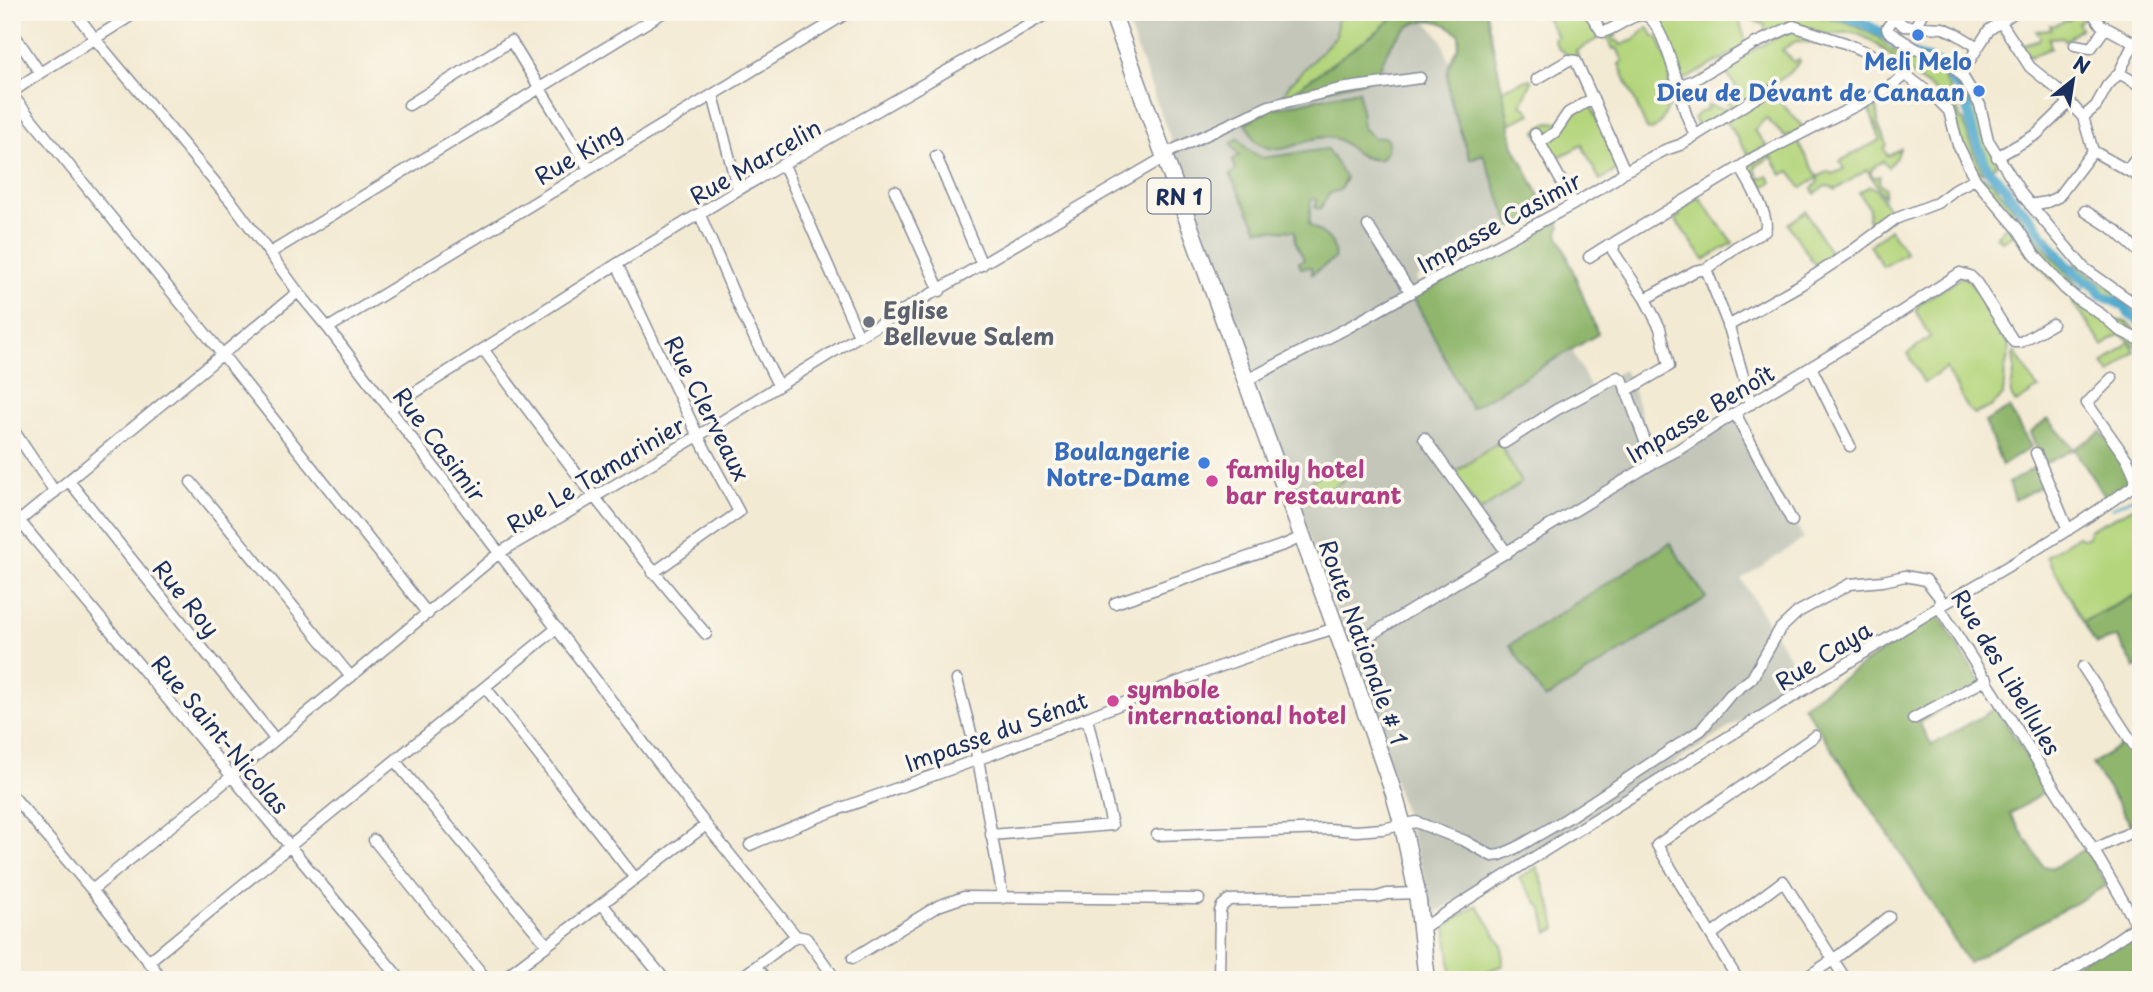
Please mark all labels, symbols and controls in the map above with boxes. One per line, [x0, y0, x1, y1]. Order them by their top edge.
marker: Meli Melo [1910, 27, 1926, 43]
place label: Meli Melo [1864, 43, 1972, 78]
north arrow [2038, 46, 2108, 116]
text: N [2068, 49, 2096, 80]
place label: Dieu de Dévant de Canaan [1656, 74, 1965, 109]
marker: Dieu de Dévant de Canaan [1971, 83, 1987, 99]
street label: Rue Marcelin [683, 109, 827, 213]
street label: Rue King [527, 113, 629, 193]
street label: Impasse Casimir [1411, 162, 1588, 282]
road number: RN 1 [1148, 178, 1210, 214]
place label: Eglise Bellevue Salem [883, 292, 1055, 353]
marker: Eglise Bellevue Salem [861, 314, 877, 330]
street label: Rue Clerveaux [656, 329, 760, 487]
street label: Impasse Benoît [1619, 355, 1781, 471]
street label: Rue Casimir [385, 379, 495, 509]
street label: Rue Le Tamarinier [499, 407, 691, 541]
place label: Boulangerie Notre-Dame [1046, 433, 1191, 494]
place label: family hotel bar restaurant [1226, 451, 1402, 512]
marker: Boulangerie Notre-Dame [1196, 455, 1212, 471]
marker: family hotel bar restaurant [1204, 473, 1220, 489]
street label: Route Nationale # 1 [1311, 535, 1417, 749]
street label: Rue Roy [145, 552, 229, 644]
street label: Rue des Libellules [1944, 582, 2070, 762]
street label: Rue Caya [1768, 611, 1878, 698]
street label: Rue Saint-Nicolas [144, 647, 298, 821]
place label: symbole international hotel [1127, 671, 1346, 732]
street label: Impasse du Sénat [900, 682, 1092, 780]
marker: symbole international hotel [1105, 693, 1121, 709]

